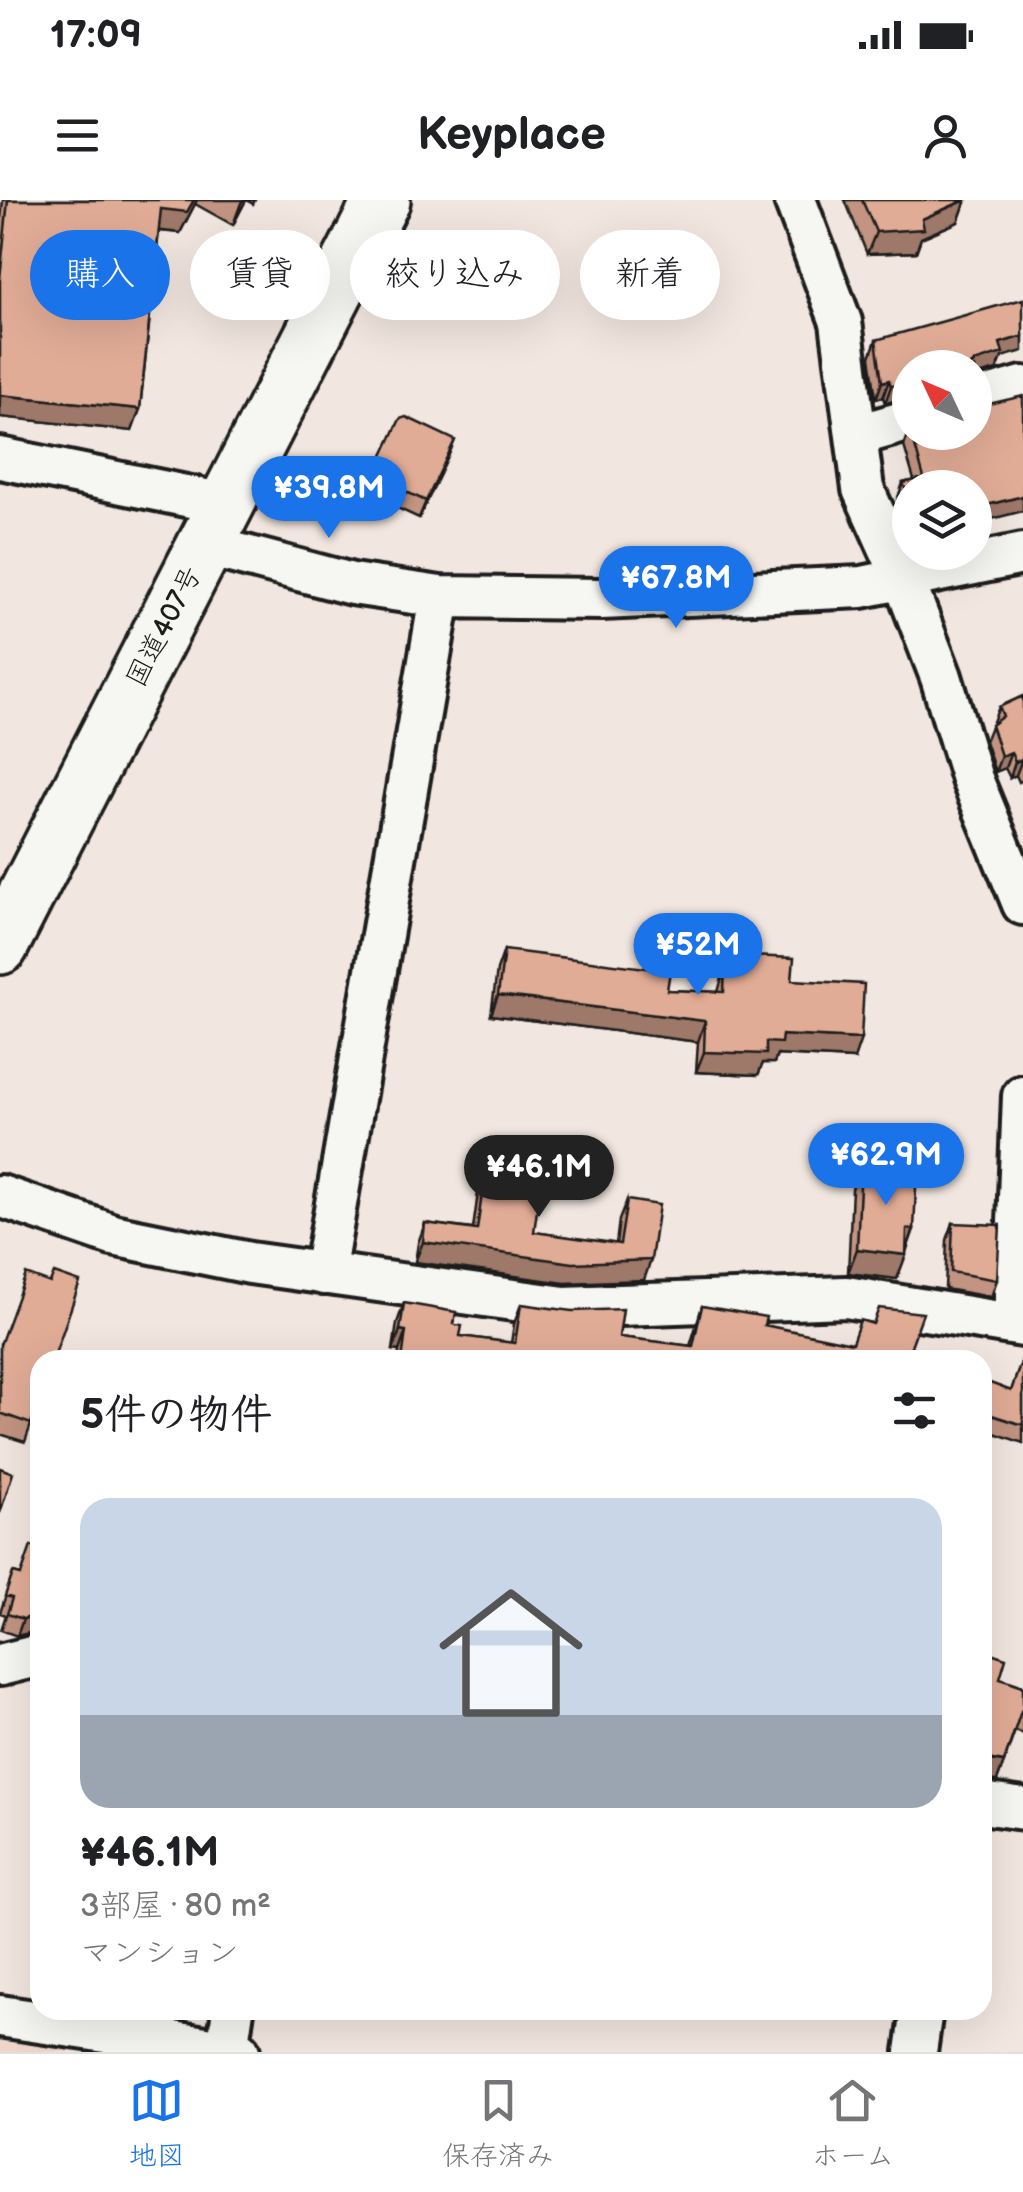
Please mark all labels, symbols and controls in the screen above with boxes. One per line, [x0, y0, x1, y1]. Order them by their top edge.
text: 17:09 [50, 13, 142, 58]
icon: menu [50, 108, 105, 163]
text: Keyplace [417, 108, 606, 163]
icon: person [918, 108, 973, 163]
chip: 購入 [30, 230, 170, 320]
chip: 賃貸 [190, 230, 330, 320]
chip: 絞り込み [350, 230, 560, 320]
chip: 新着 [580, 230, 720, 320]
north arrow [892, 350, 992, 450]
map controls [892, 350, 992, 570]
pin: ¥39.8M [248, 456, 410, 541]
text: ¥39.8M [274, 469, 384, 508]
button: layers [892, 470, 992, 570]
pin: ¥67.8M [595, 546, 757, 631]
text: ¥67.8M [621, 559, 731, 598]
street label: 国道407号 [120, 561, 209, 693]
pin: ¥52M [639, 913, 757, 998]
text: ¥52M [656, 926, 740, 965]
pin: ¥62.9M [805, 1123, 967, 1208]
pin: ¥46.1M [458, 1135, 620, 1220]
text: ¥62.9M [830, 1136, 942, 1175]
text: ¥46.1M [486, 1148, 592, 1187]
icon: filters [887, 1383, 942, 1438]
text: 5件の物件 [80, 1390, 272, 1441]
icon: home [421, 1563, 601, 1743]
text: ¥46.1M [80, 1828, 219, 1879]
text: 3部屋 · 80 m² [80, 1887, 271, 1926]
text: マンション [80, 1934, 239, 1973]
tab: 地図 [129, 2073, 185, 2173]
tab: 保存済み [442, 2073, 554, 2173]
tab: ホーム [811, 2073, 894, 2173]

